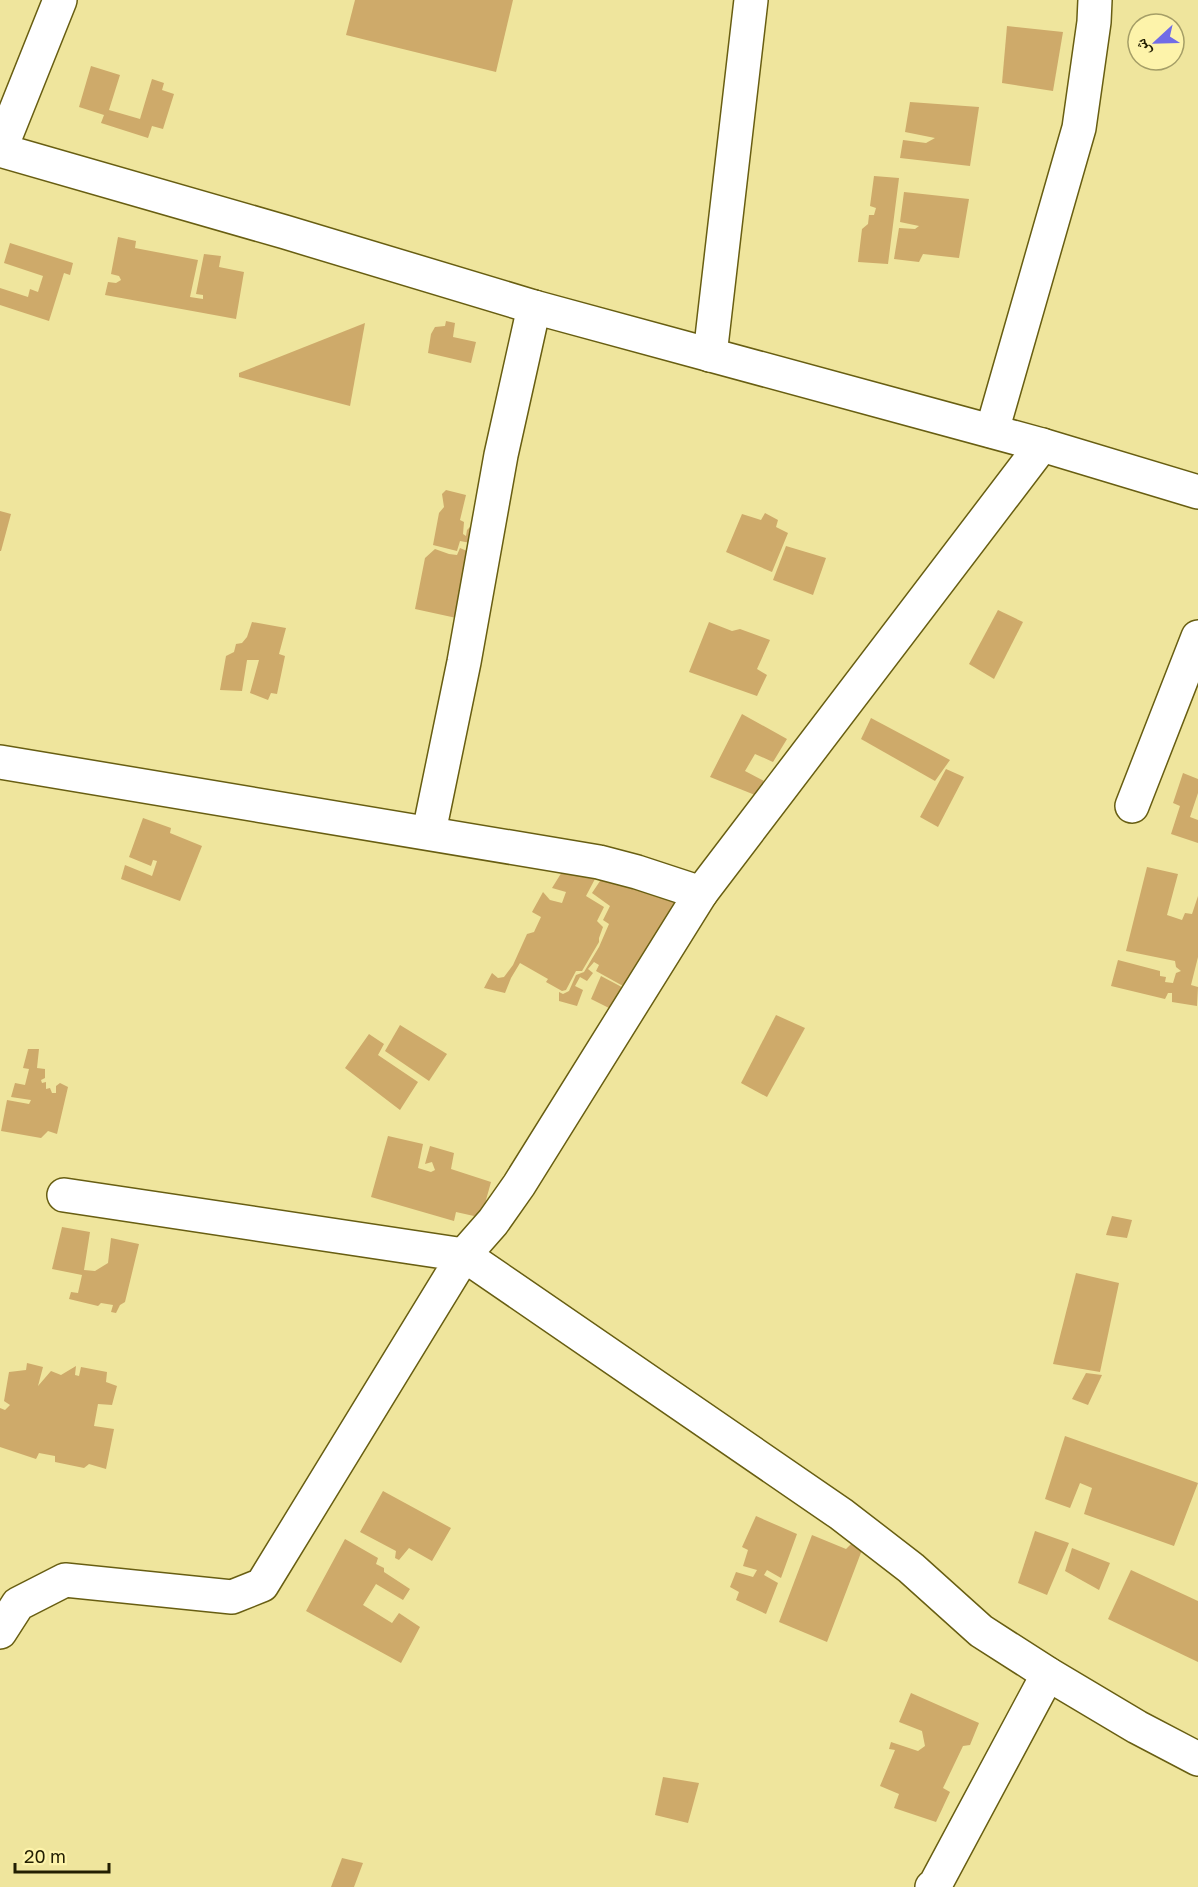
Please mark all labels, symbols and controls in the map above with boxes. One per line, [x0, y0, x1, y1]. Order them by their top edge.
north arrow [1126, 12, 1186, 72]
text: ش [1130, 36, 1155, 59]
scale bar [15, 1836, 110, 1874]
text: 20 m [24, 1845, 66, 1867]

